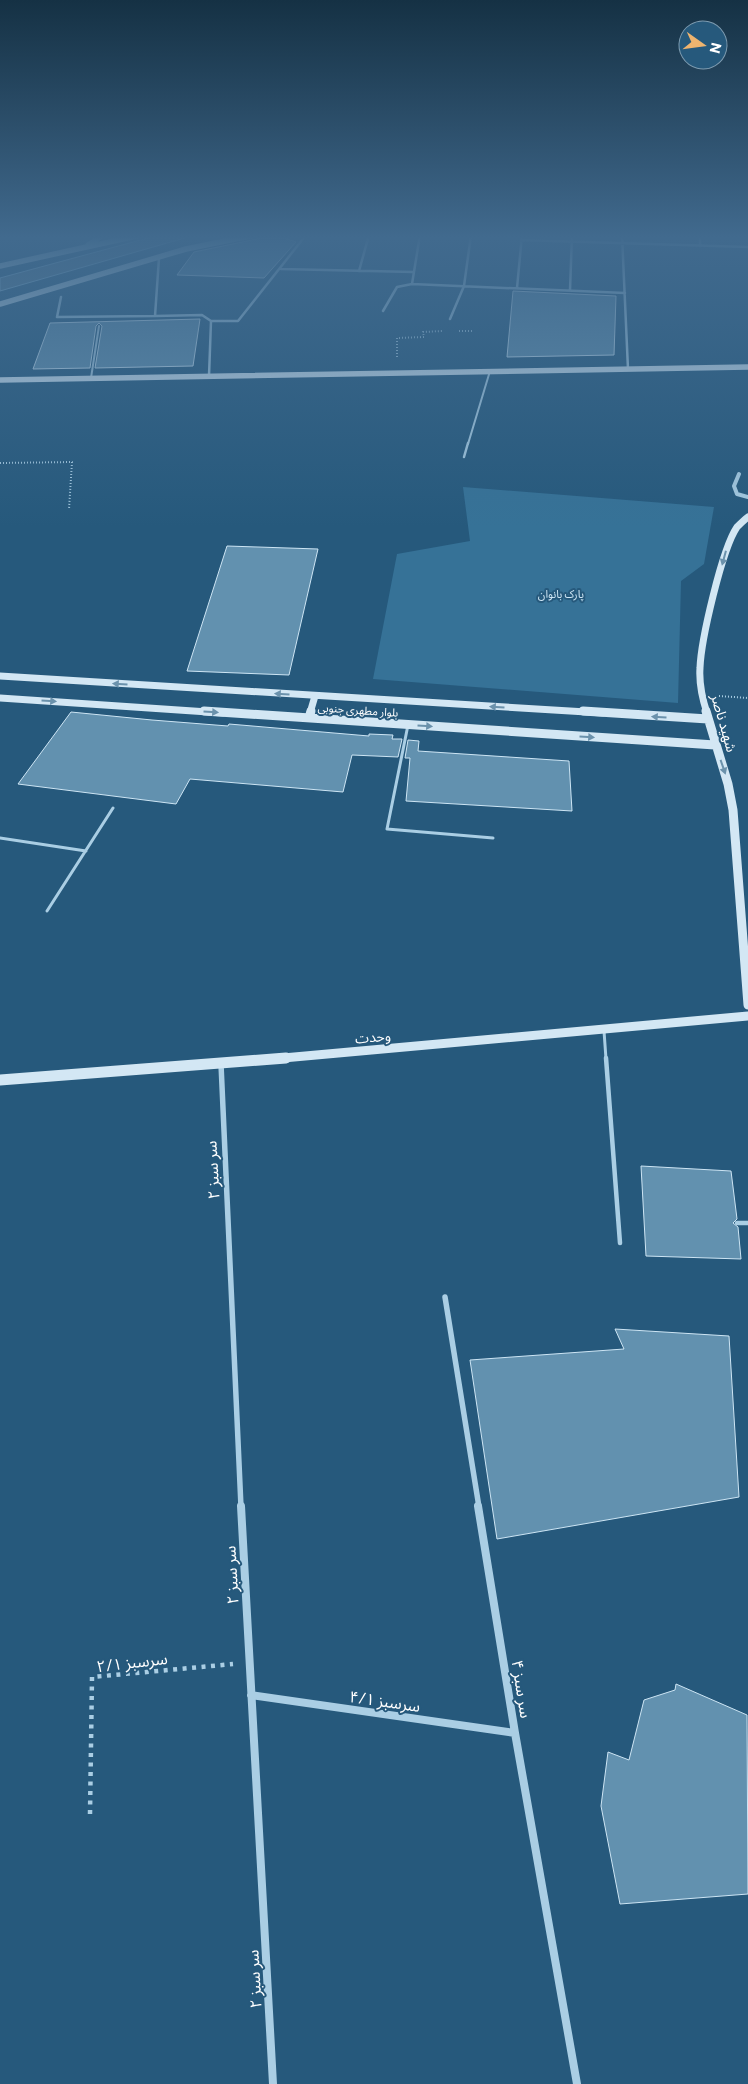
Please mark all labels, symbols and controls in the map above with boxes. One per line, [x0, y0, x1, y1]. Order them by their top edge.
north arrow [678, 20, 728, 70]
text: N [707, 41, 726, 55]
one-way arrow [720, 551, 728, 566]
park label: پارک بانوان [538, 587, 584, 602]
one-way arrow [112, 679, 128, 687]
one-way arrow [274, 689, 290, 697]
street label: شهید ناصر [707, 691, 741, 754]
one-way arrow [41, 697, 57, 705]
street label: بلوار مطهری جنوبی [317, 700, 399, 720]
one-way arrow [489, 702, 505, 710]
one-way arrow [203, 708, 219, 716]
one-way arrow [651, 712, 667, 720]
one-way arrow [418, 722, 434, 730]
one-way arrow [580, 733, 596, 741]
one-way arrow [719, 760, 727, 775]
street label: وحدت [354, 1026, 392, 1048]
street label: سر سبز ۲ [200, 1140, 224, 1200]
street label: سر سبز ۲ [219, 1545, 243, 1605]
street label: سرسبز ۲/۱ [95, 1648, 169, 1676]
street label: سر سبز ۴ [508, 1659, 536, 1719]
street label: سرسبز ۴/۱ [348, 1686, 422, 1716]
street label: سر سبز ۲ [242, 1949, 266, 2009]

